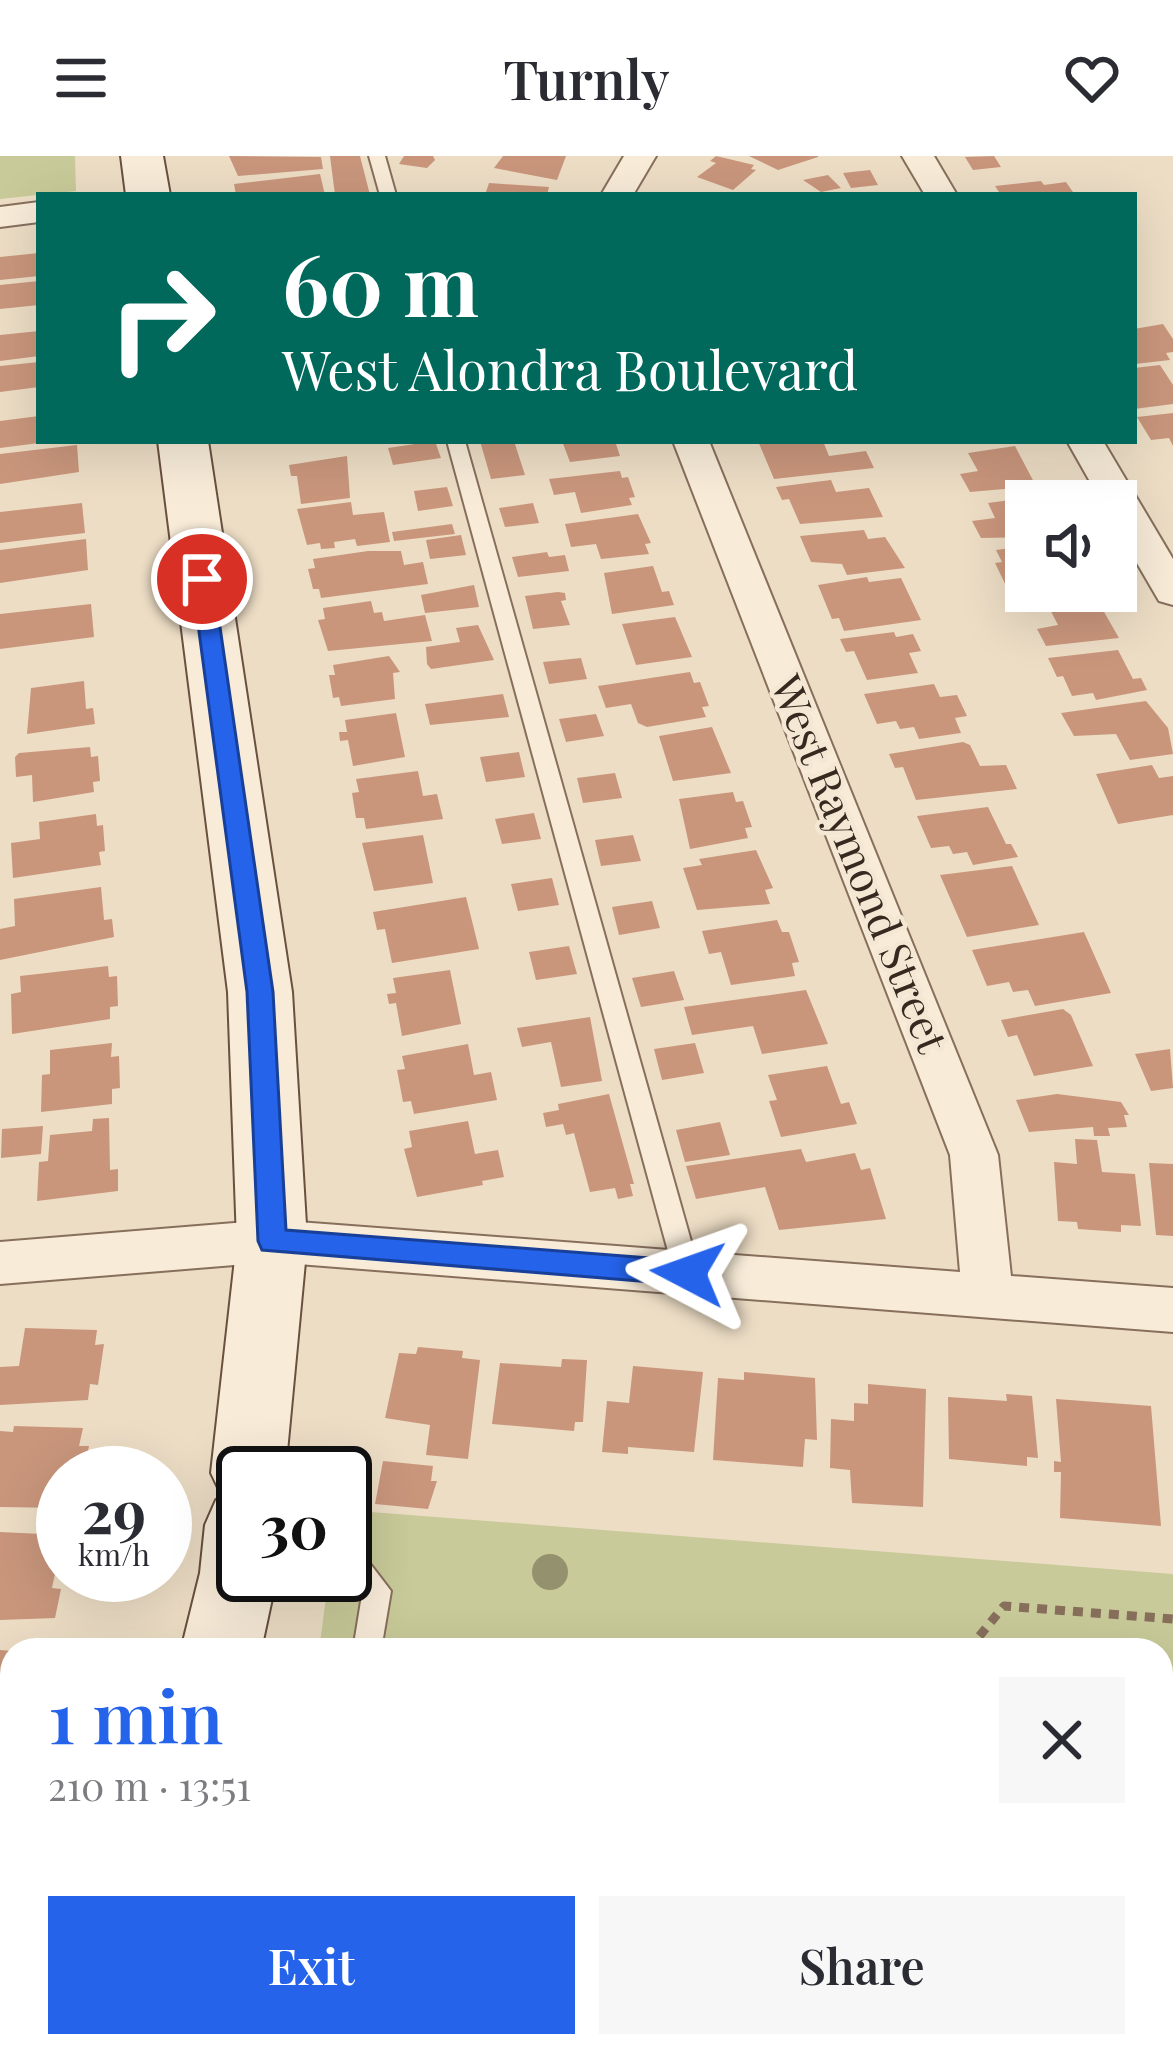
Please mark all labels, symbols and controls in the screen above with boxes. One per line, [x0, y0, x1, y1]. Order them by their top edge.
text: Turnly [503, 42, 670, 114]
icon: menu [48, 45, 114, 111]
icon: heart [1059, 45, 1125, 111]
text: 60 m [282, 226, 479, 338]
icon: right [84, 240, 240, 396]
text: West Alondra Boulevard [282, 333, 858, 405]
map controls [1005, 480, 1137, 612]
button: sound [1005, 480, 1137, 612]
pin [151, 528, 253, 630]
icon: arrive [169, 546, 235, 612]
street label: West Raymond Street [759, 666, 962, 1061]
position arrow [625, 1210, 751, 1336]
speed limit sign: 30 [216, 1446, 372, 1602]
text: 29 [82, 1469, 146, 1549]
text: km/h [78, 1534, 150, 1574]
text: 1 min [48, 1666, 223, 1762]
button: close [999, 1677, 1125, 1803]
text: 210 m · 13:51 [48, 1759, 251, 1811]
button: Exit [48, 1896, 575, 2034]
button: Share [599, 1896, 1125, 2034]

